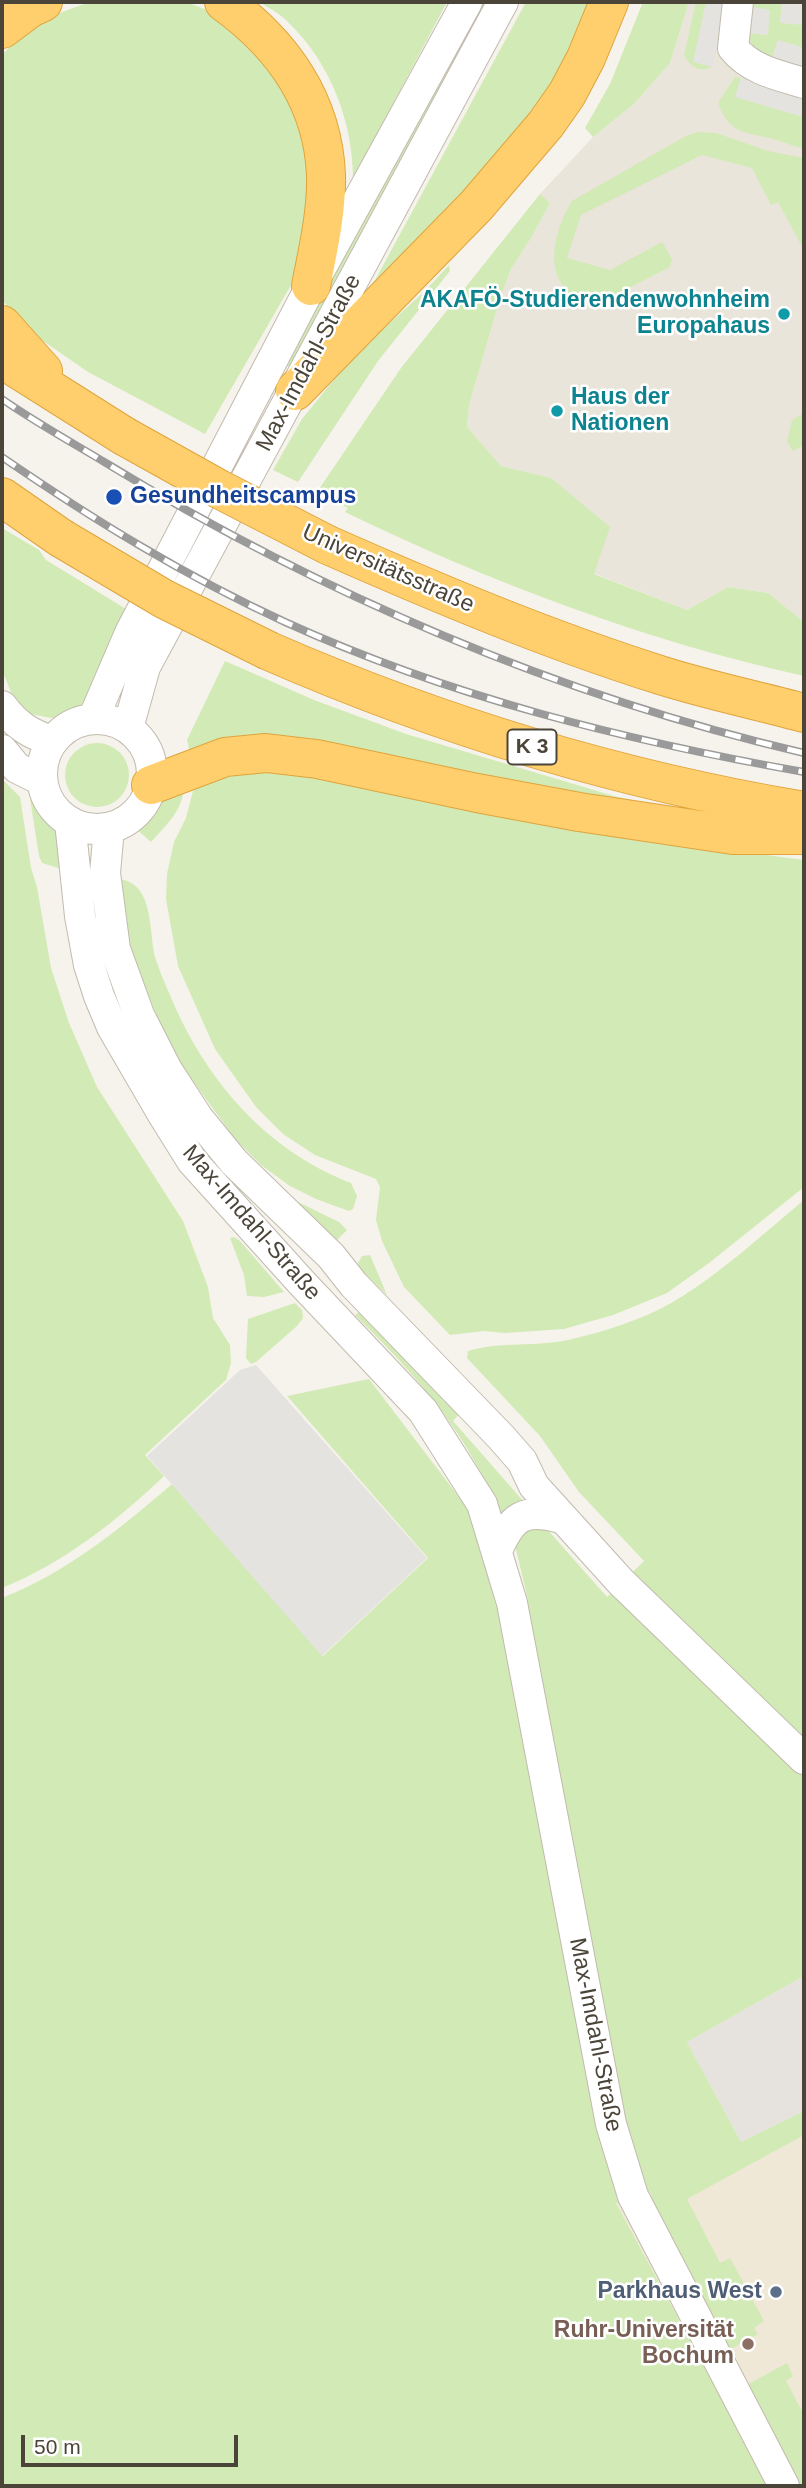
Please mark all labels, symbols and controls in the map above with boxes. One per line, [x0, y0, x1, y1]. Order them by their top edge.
street label: Max-Imdahl-Straße [251, 270, 367, 456]
place label: AKAFÖ-Studierendenwohnheim Europahaus [420, 287, 770, 341]
marker: AKAFÖ-Studierendenwohnheim Europahaus [776, 306, 792, 322]
place label: Haus der Nationen [571, 384, 669, 438]
marker: Haus der Nationen [549, 403, 565, 419]
place label: Gesundheitscampus [130, 483, 356, 511]
marker: Gesundheitscampus [104, 487, 124, 507]
street label: Universitätsstraße [298, 519, 478, 619]
road number: K 3 [508, 730, 556, 764]
street label: Max-Imdahl-Straße [176, 1140, 326, 1306]
street label: Max-Imdahl-Straße [563, 1936, 627, 2134]
place label: Parkhaus West [598, 2278, 762, 2306]
marker: Parkhaus West [768, 2284, 784, 2300]
place label: Ruhr-Universität Bochum [554, 2317, 734, 2371]
marker: Ruhr-Universität Bochum [740, 2336, 756, 2352]
scale bar [24, 2422, 242, 2466]
text: 50 m [34, 2435, 81, 2458]

